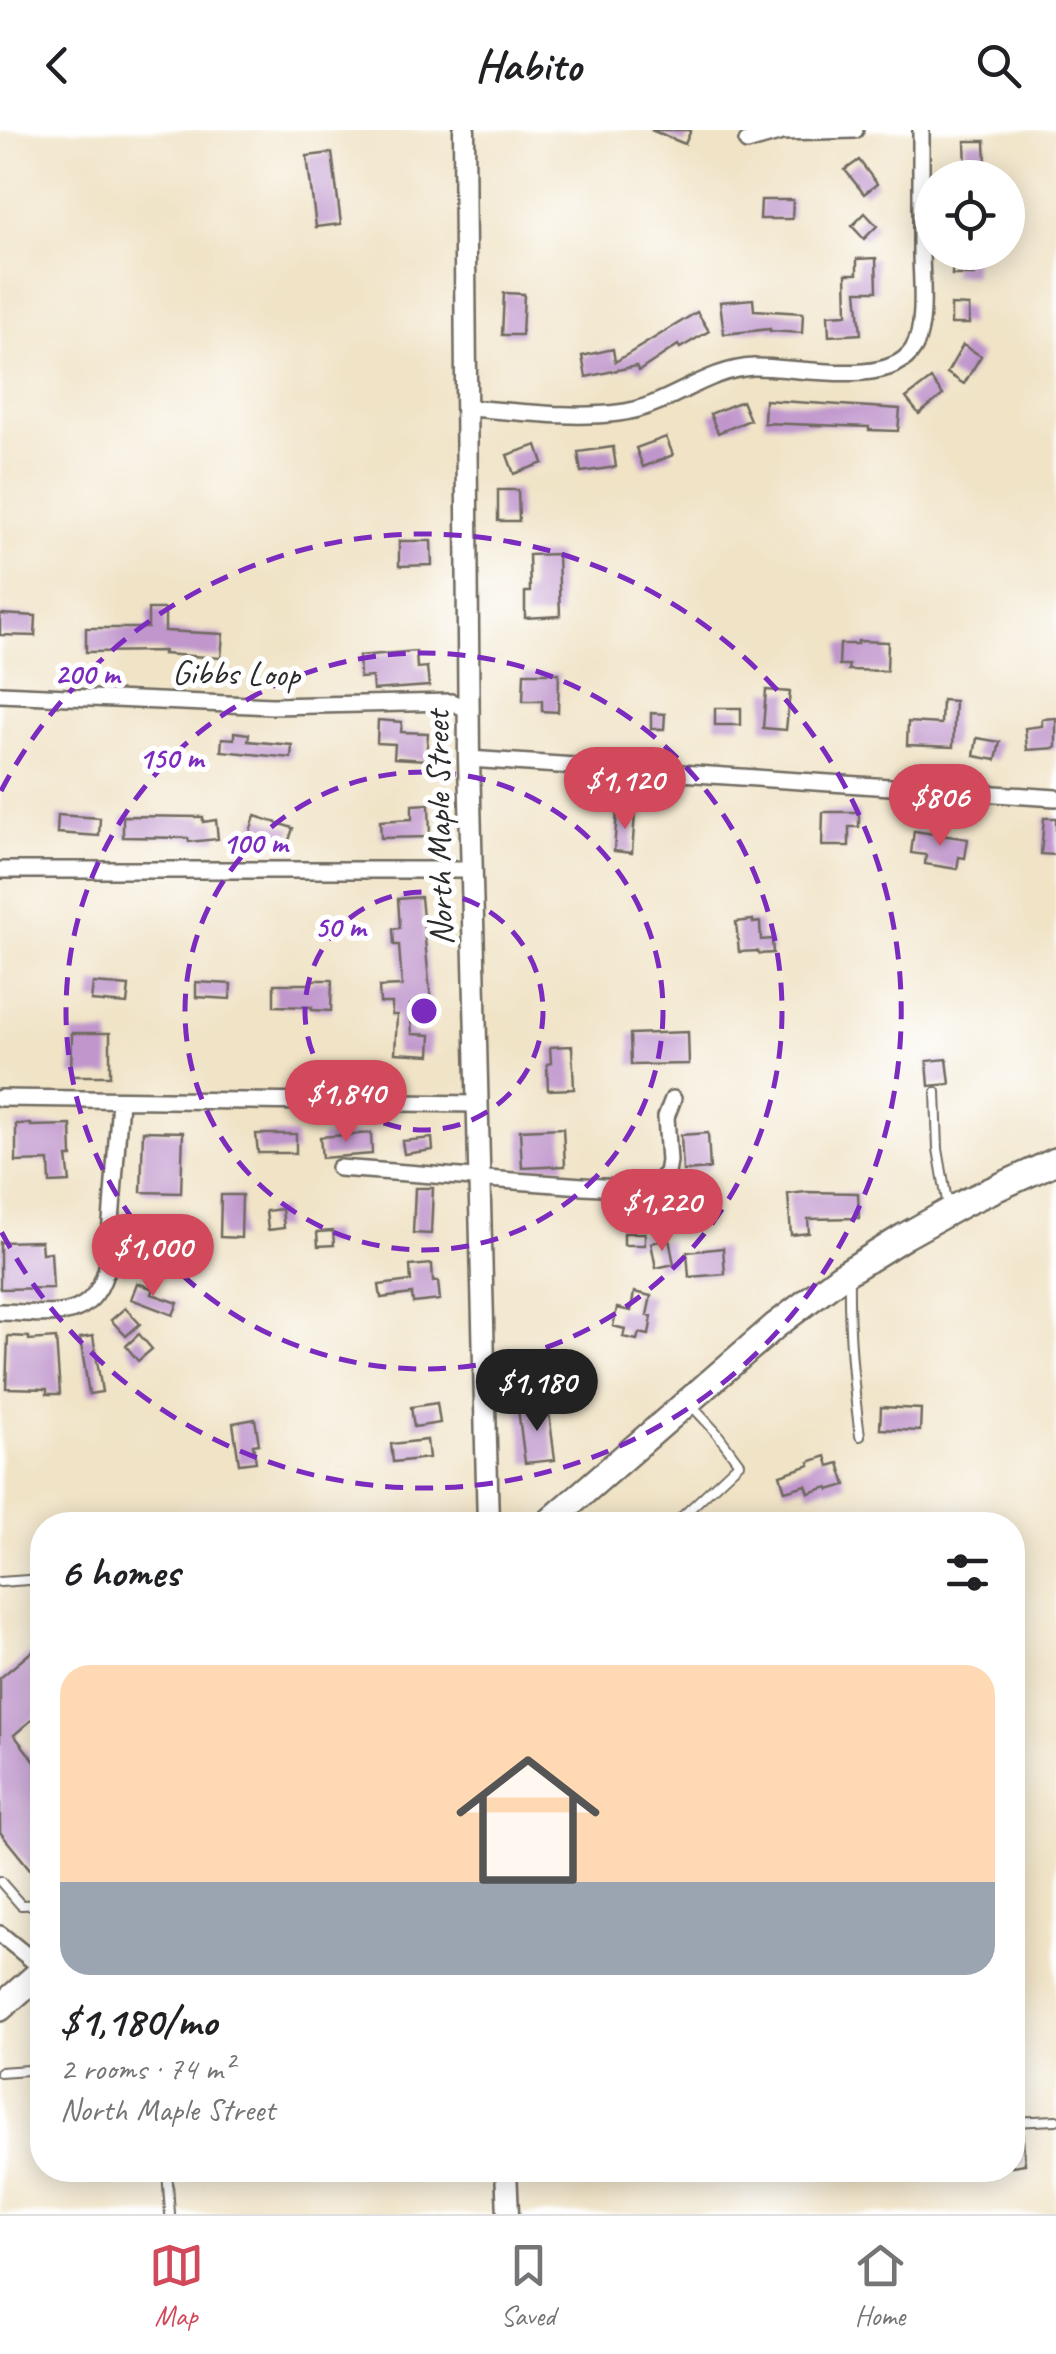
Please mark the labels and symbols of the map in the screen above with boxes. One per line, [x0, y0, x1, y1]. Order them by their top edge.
street label: Gibbs Loop [172, 649, 302, 697]
text: 200 m [55, 655, 122, 693]
street label: North Maple Street [414, 707, 464, 946]
text: 150 m [139, 739, 206, 777]
pin: $1,120 [544, 747, 706, 832]
pin: $806 [881, 764, 999, 849]
text: 100 m [223, 824, 290, 862]
text: 50 m [315, 908, 368, 946]
centre of rings [406, 993, 442, 1029]
pin: $1,840 [265, 1060, 427, 1145]
pin: $1,220 [581, 1169, 743, 1254]
pin: $1,000 [72, 1214, 234, 1299]
pin: $1,180 [456, 1349, 618, 1434]

